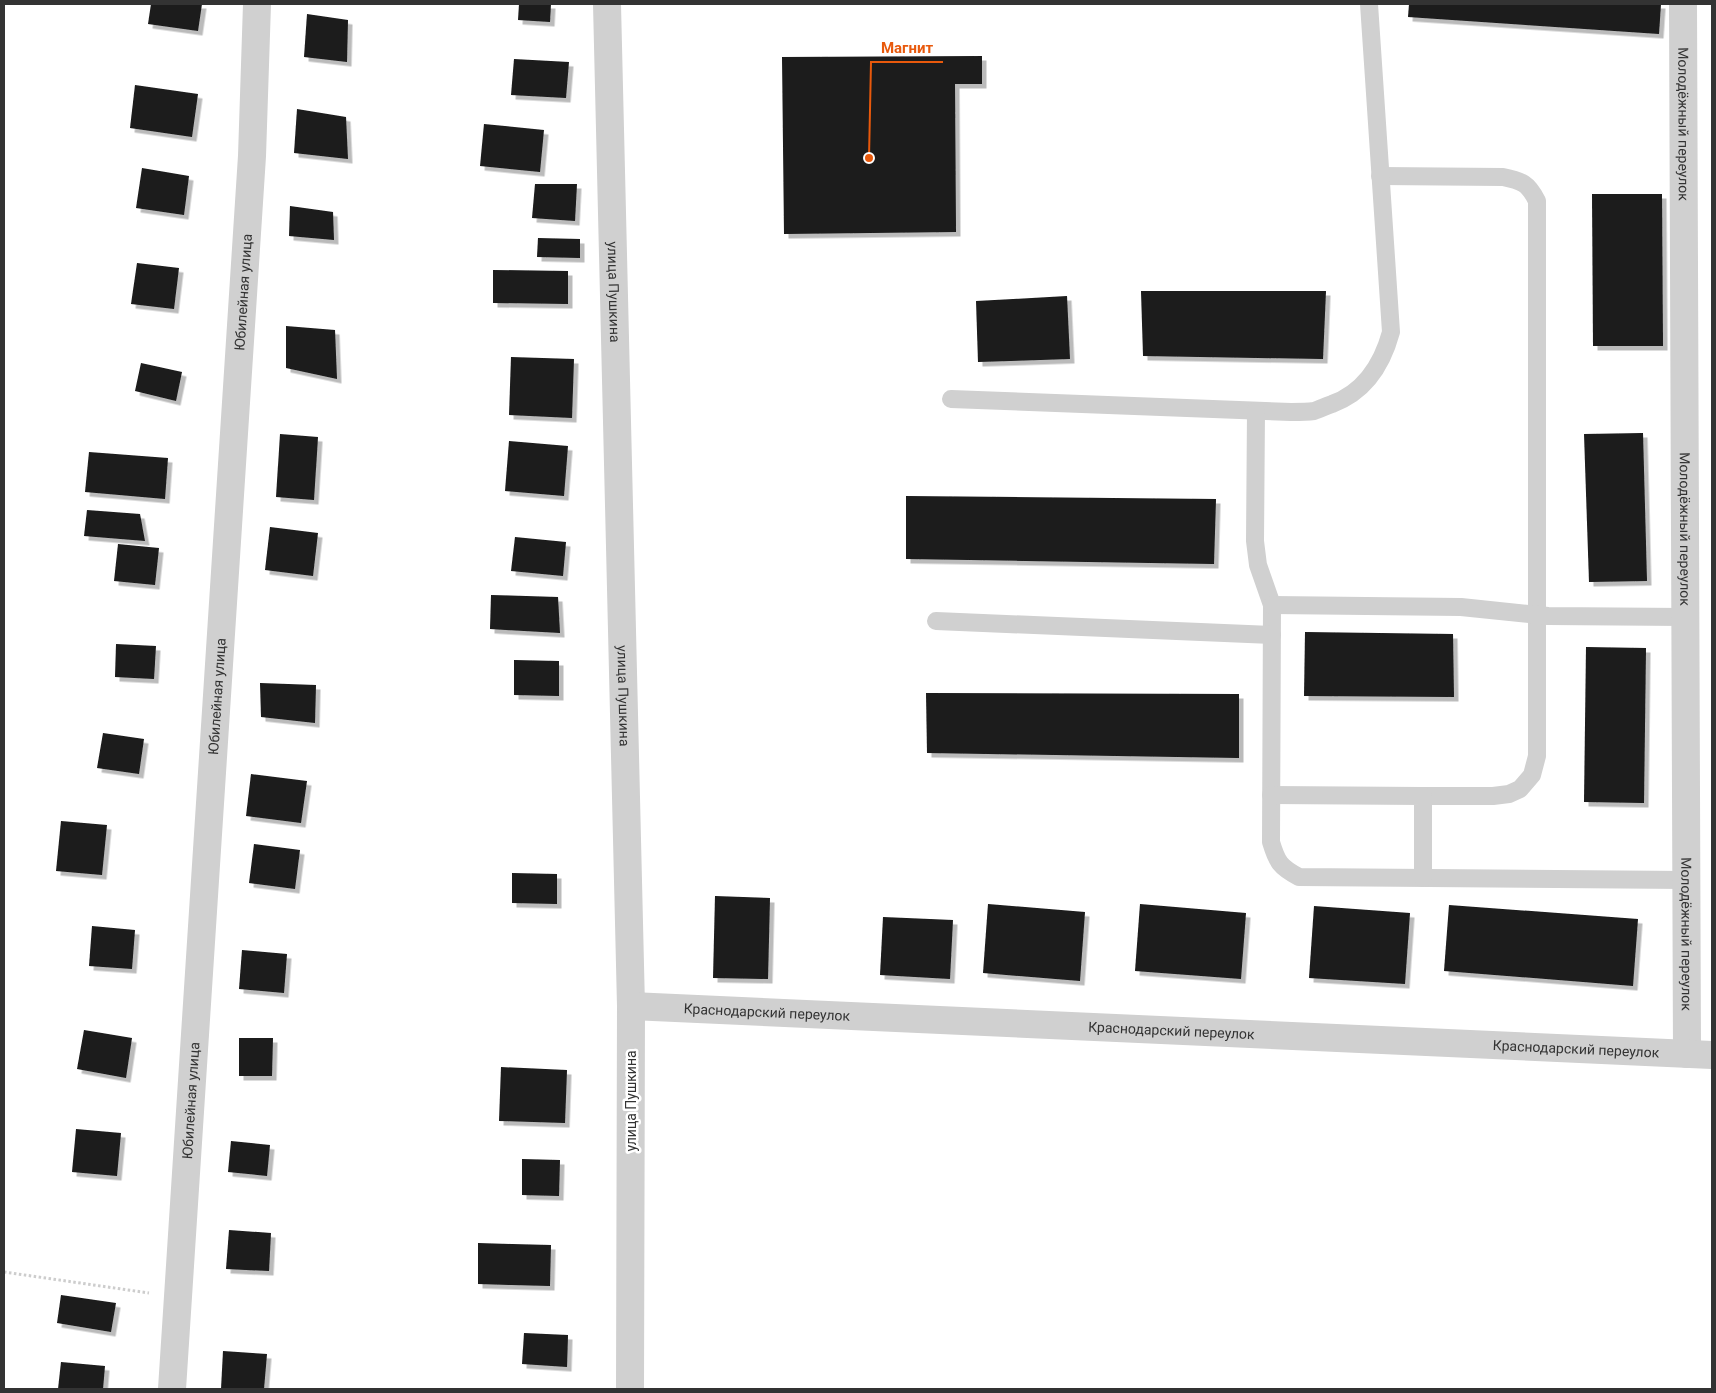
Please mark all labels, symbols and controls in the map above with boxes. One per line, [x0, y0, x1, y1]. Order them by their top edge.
callout: Магнит [871, 32, 943, 62]
text: Магнит [881, 39, 933, 57]
street label: Молодёжный переулок [1675, 47, 1692, 201]
street label: Юбилейная улица [231, 233, 255, 351]
street label: улица Пушкина [605, 241, 623, 343]
street label: Молодёжный переулок [1677, 452, 1693, 606]
street label: Юбилейная улица [205, 637, 229, 755]
street label: улица Пушкина [614, 645, 633, 747]
street label: Молодёжный переулок [1678, 857, 1695, 1011]
street label: Краснодарский переулок [683, 1000, 851, 1024]
street label: Краснодарский переулок [1088, 1019, 1255, 1042]
street label: Краснодарский переулок [1492, 1037, 1660, 1061]
street label: Юбилейная улица [179, 1042, 202, 1160]
street label: улица Пушкина [623, 1050, 639, 1152]

